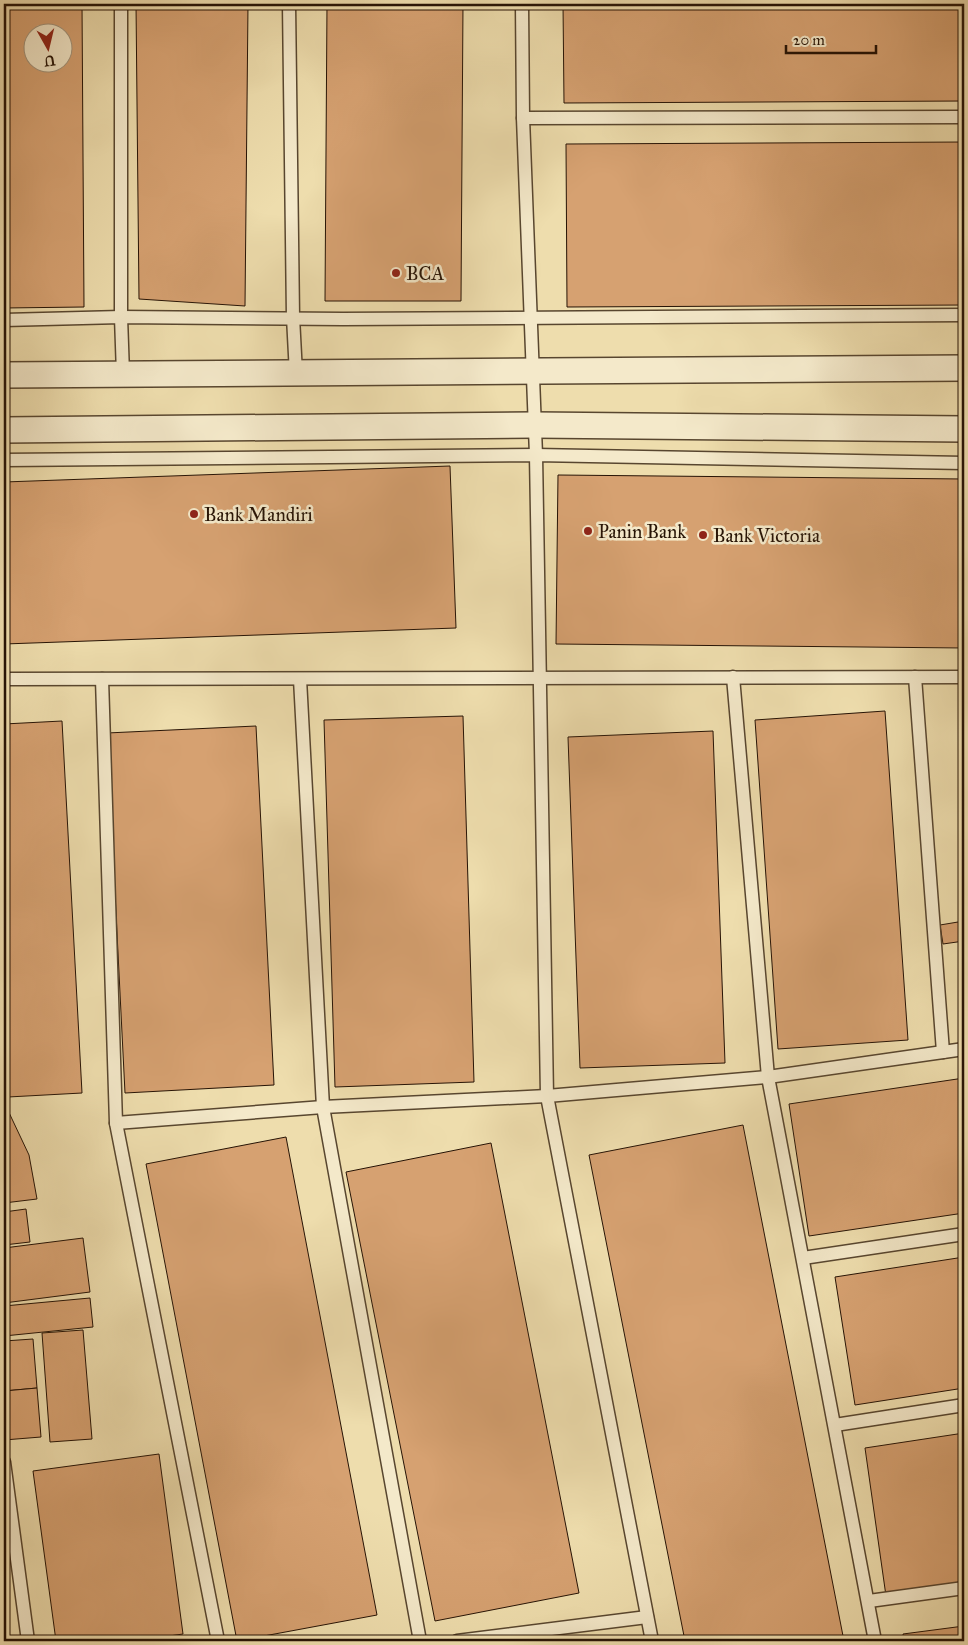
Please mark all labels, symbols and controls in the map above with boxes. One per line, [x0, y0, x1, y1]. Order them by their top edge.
north arrow [22, 22, 72, 72]
scale bar [786, 22, 876, 54]
text: 20 m [793, 31, 825, 49]
text: U [42, 51, 56, 70]
place label: BCA [406, 262, 445, 285]
marker: BCA [390, 267, 402, 279]
place label: Bank Mandiri [204, 503, 313, 526]
marker: Bank Mandiri [188, 508, 200, 520]
place label: Panin Bank [598, 520, 686, 543]
place label: Bank Victoria [713, 524, 821, 547]
marker: Panin Bank [582, 525, 594, 537]
marker: Bank Victoria [697, 529, 709, 541]

